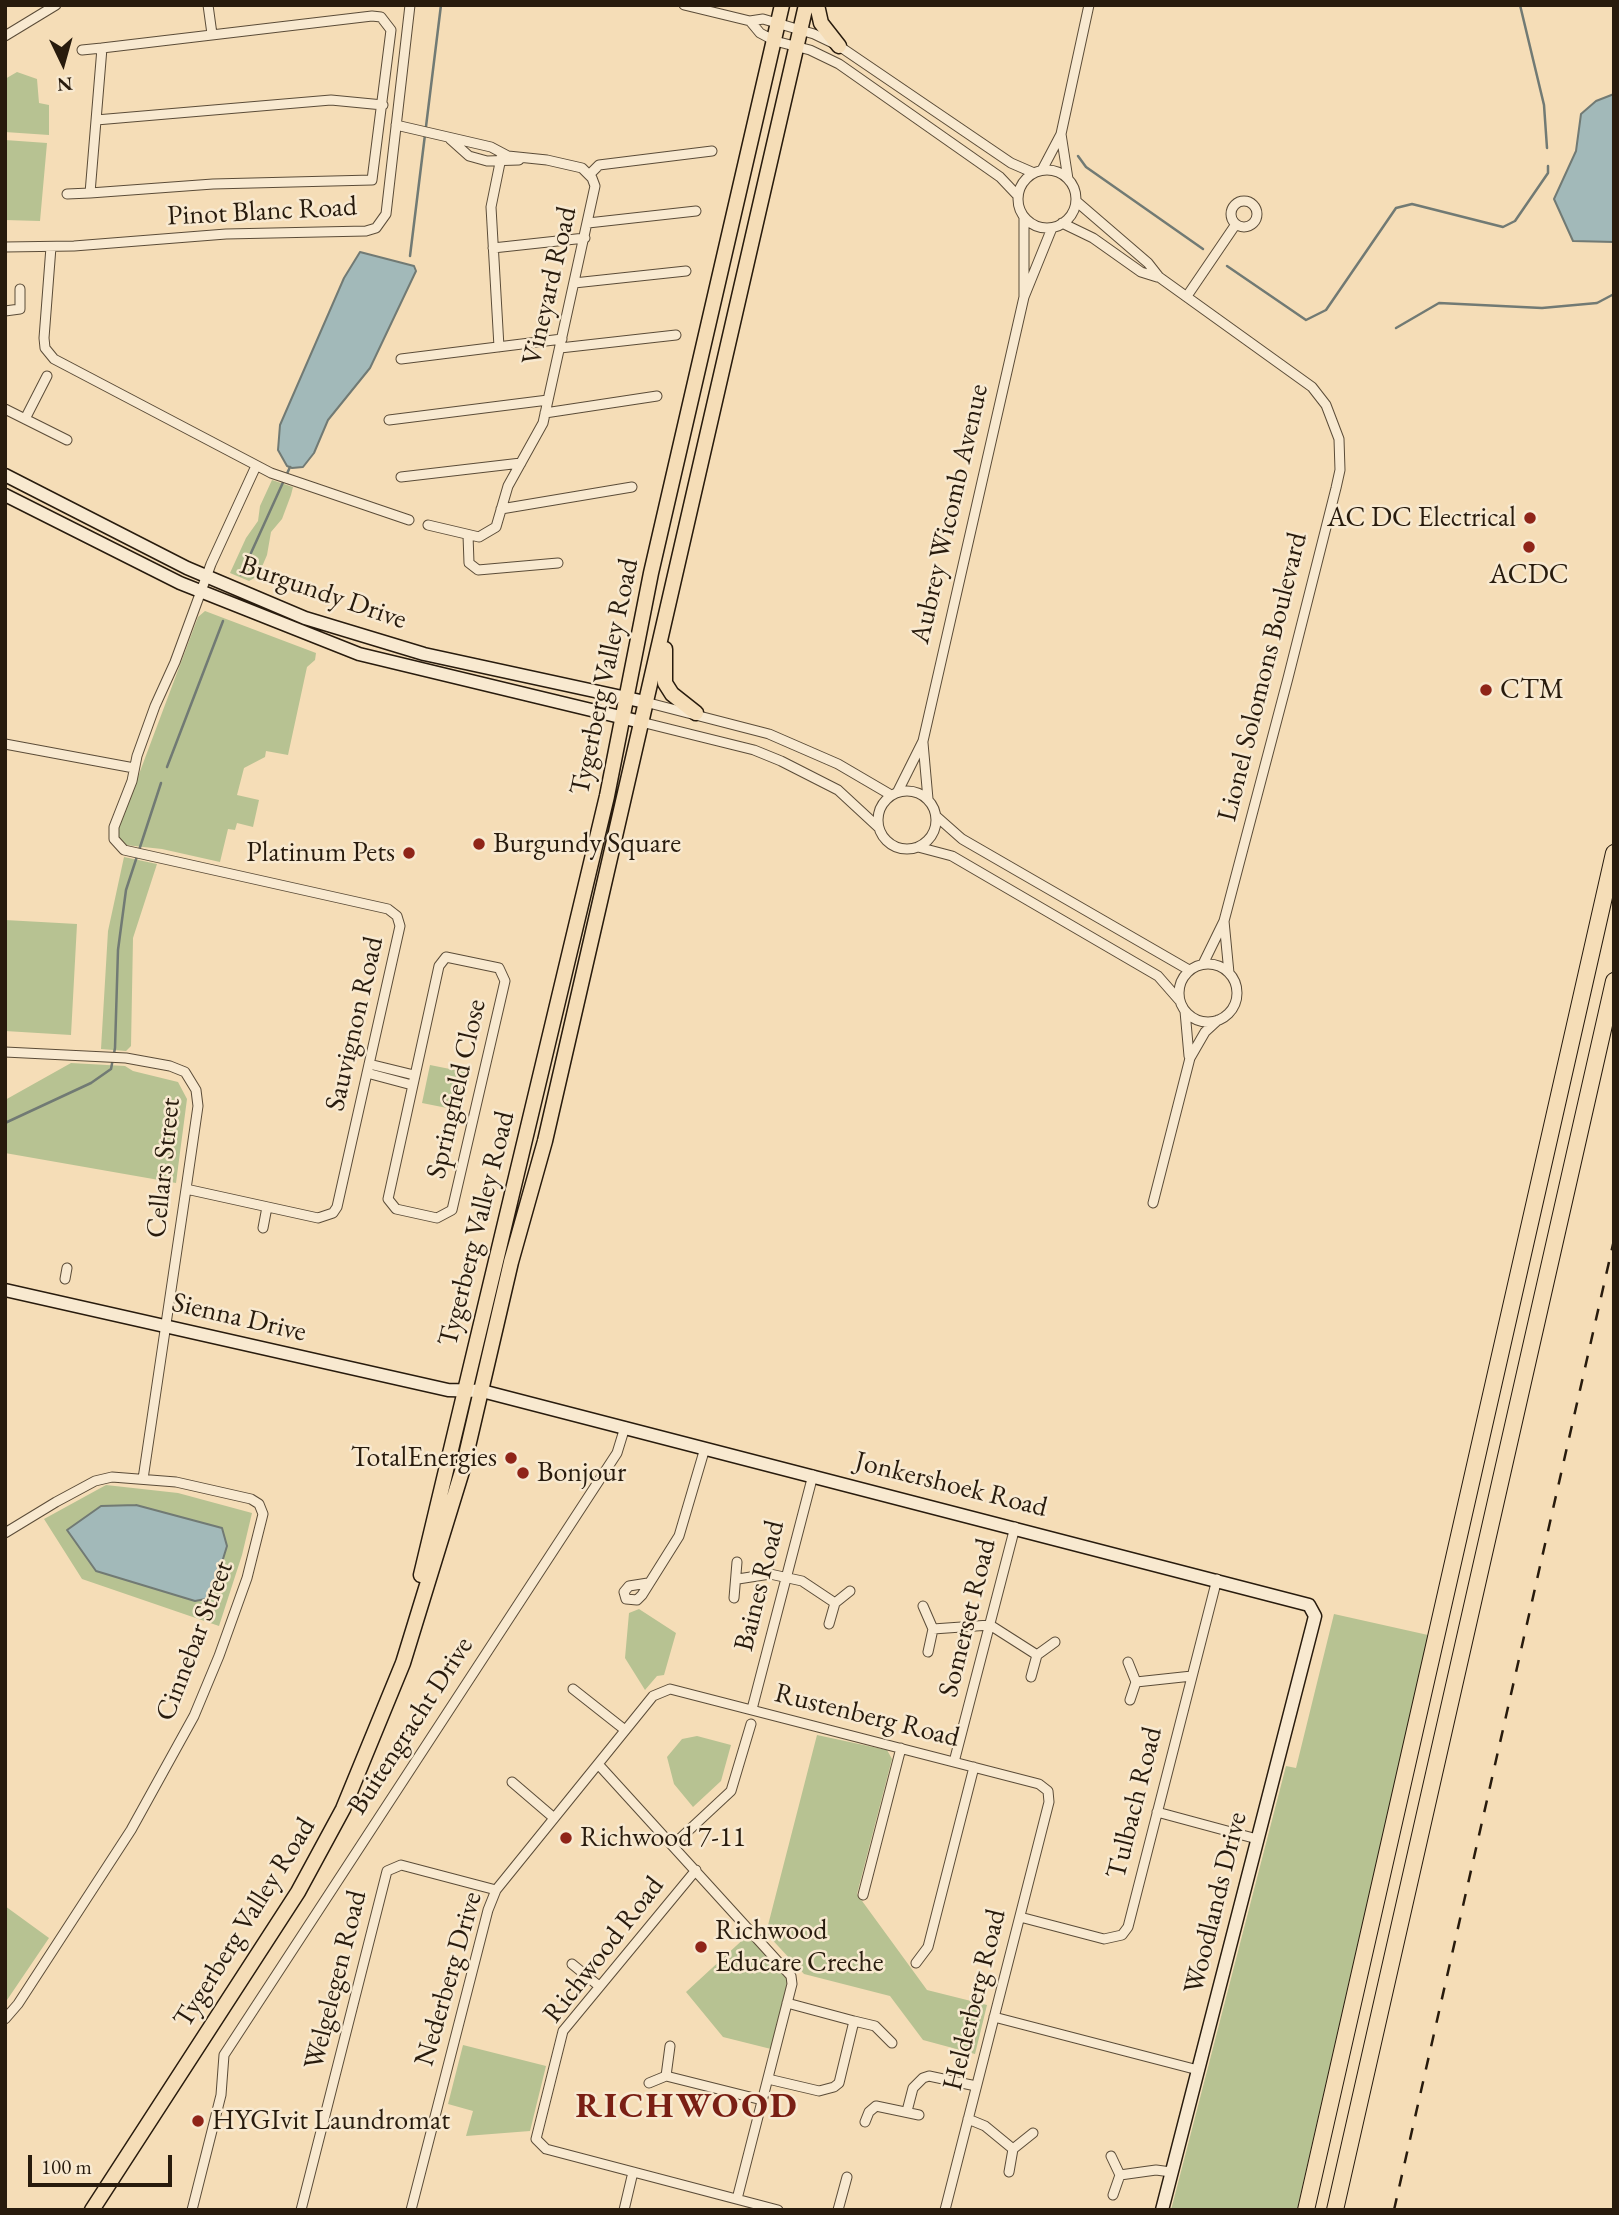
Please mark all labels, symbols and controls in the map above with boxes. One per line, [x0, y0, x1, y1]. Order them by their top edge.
north arrow [28, 28, 98, 98]
text: N [56, 71, 74, 98]
street label: Pinot Blanc Road [166, 190, 358, 234]
street label: Vineyard Road [515, 204, 585, 368]
street label: Aubrey Wicomb Avenue [904, 381, 996, 647]
place label: AC DC Electrical [1327, 501, 1516, 535]
marker: AC DC Electrical [1522, 510, 1538, 526]
street label: Lionel Solomons Boulevard [1211, 529, 1315, 825]
marker: ACDC [1521, 539, 1537, 555]
street label: Burgundy Drive [235, 549, 411, 637]
street label: Tygerberg Valley Road [563, 556, 647, 798]
place label: ACDC [1489, 558, 1569, 592]
place label: CTM [1500, 673, 1564, 707]
marker: CTM [1478, 682, 1494, 698]
place label: Burgundy Square [493, 827, 681, 861]
place label: Platinum Pets [246, 836, 395, 870]
marker: Burgundy Square [471, 836, 487, 852]
marker: Platinum Pets [401, 845, 417, 861]
street label: Sauvignon Road [319, 934, 391, 1114]
street label: Springfield Close [420, 996, 494, 1182]
street label: Cellars Street [140, 1096, 188, 1240]
street label: Tygerberg Valley Road [432, 1108, 522, 1350]
street label: Sienna Drive [169, 1286, 309, 1350]
place label: TotalEnergies [351, 1441, 497, 1475]
street label: Jonkershoek Road [851, 1445, 1051, 1525]
marker: TotalEnergies [503, 1450, 519, 1466]
place label: Bonjour [537, 1456, 626, 1490]
marker: Bonjour [515, 1465, 531, 1481]
street label: Baines Road [728, 1517, 792, 1655]
street label: Somerset Road [932, 1535, 1004, 1701]
street label: Cinnebar Street [149, 1556, 241, 1726]
street label: Buitengracht Drive [341, 1631, 481, 1821]
street label: Rustenberg Road [771, 1677, 963, 1755]
street label: Tulbach Road [1100, 1724, 1170, 1882]
street label: Woodlands Drive [1177, 1809, 1255, 1997]
street label: Tygerberg Valley Road [167, 1812, 323, 2034]
place label: Richwood 7-11 [580, 1821, 746, 1855]
marker: Richwood 7-11 [558, 1830, 574, 1846]
street label: Richwood Road [536, 1870, 672, 2030]
street label: Welgelegen Road [298, 1887, 374, 2073]
street label: Nederberg Drive [408, 1888, 490, 2070]
street label: Helderberg Road [936, 1906, 1014, 2094]
place label: Richwood Educare Creche [715, 1914, 884, 1980]
marker: Richwood Educare Creche [693, 1939, 709, 1955]
district label: RICHWOOD [576, 2086, 798, 2128]
place label: HYGIvit Laundromat [212, 2104, 450, 2138]
marker: HYGIvit Laundromat [190, 2113, 206, 2129]
scale bar [32, 2142, 175, 2186]
text: 100 m [41, 2153, 92, 2180]

